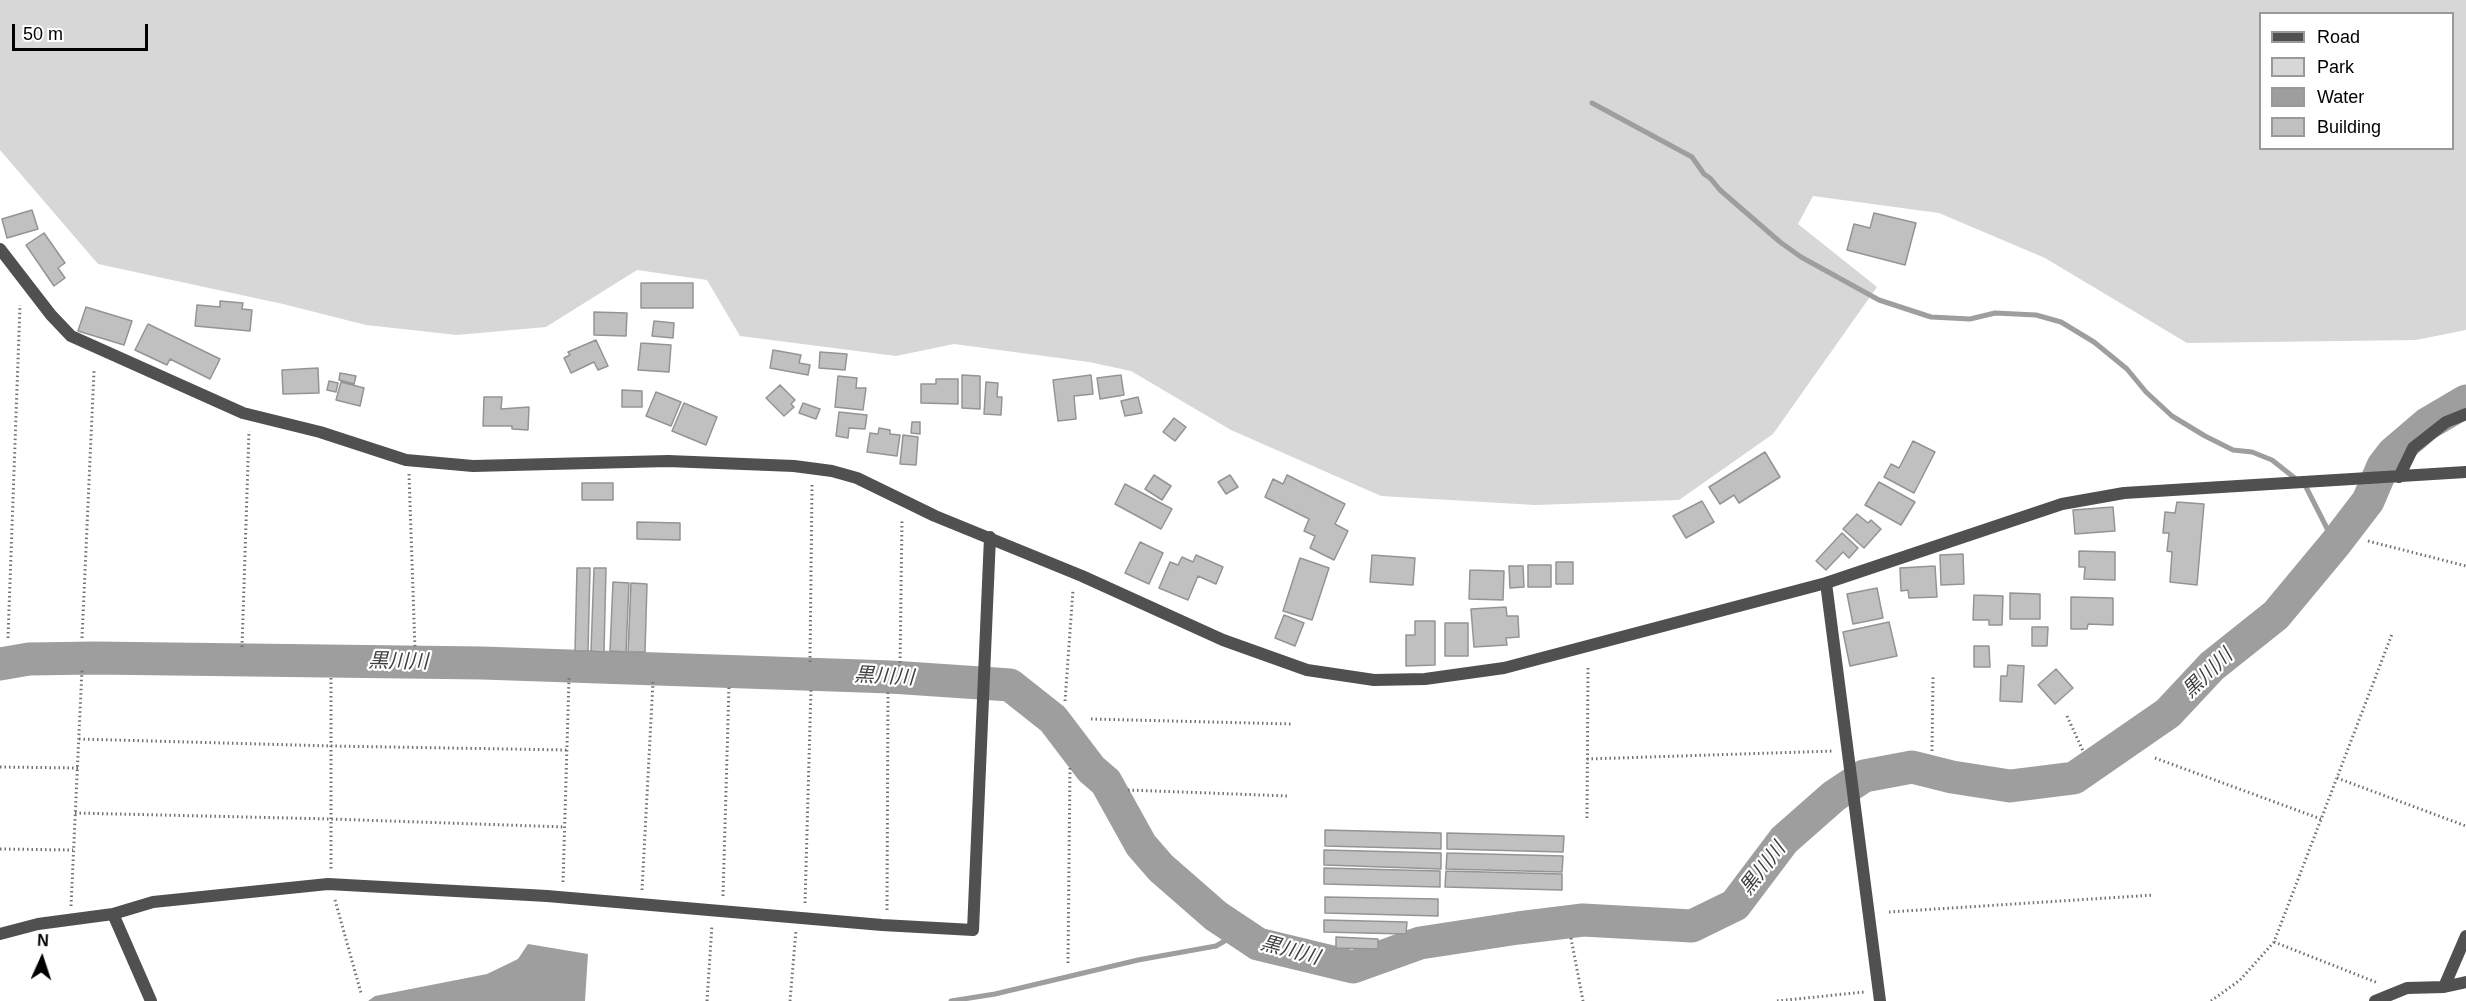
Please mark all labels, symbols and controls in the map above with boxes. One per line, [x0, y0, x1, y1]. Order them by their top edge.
scale bar [15, 12, 152, 50]
legend [2259, 12, 2454, 150]
text: 50 m [23, 24, 63, 44]
text: Road [2317, 27, 2360, 47]
text: Park [2317, 57, 2354, 77]
text: Water [2317, 87, 2364, 107]
text: Building [2317, 117, 2381, 137]
water label: 黒川川 [2178, 645, 2238, 703]
water label: 黒川川 [368, 649, 428, 675]
water label: 黒川川 [853, 663, 915, 691]
water label: 黒川川 [1735, 838, 1791, 900]
north arrow [12, 929, 72, 989]
text: N [37, 932, 49, 949]
water label: 黒川川 [1258, 932, 1322, 970]

